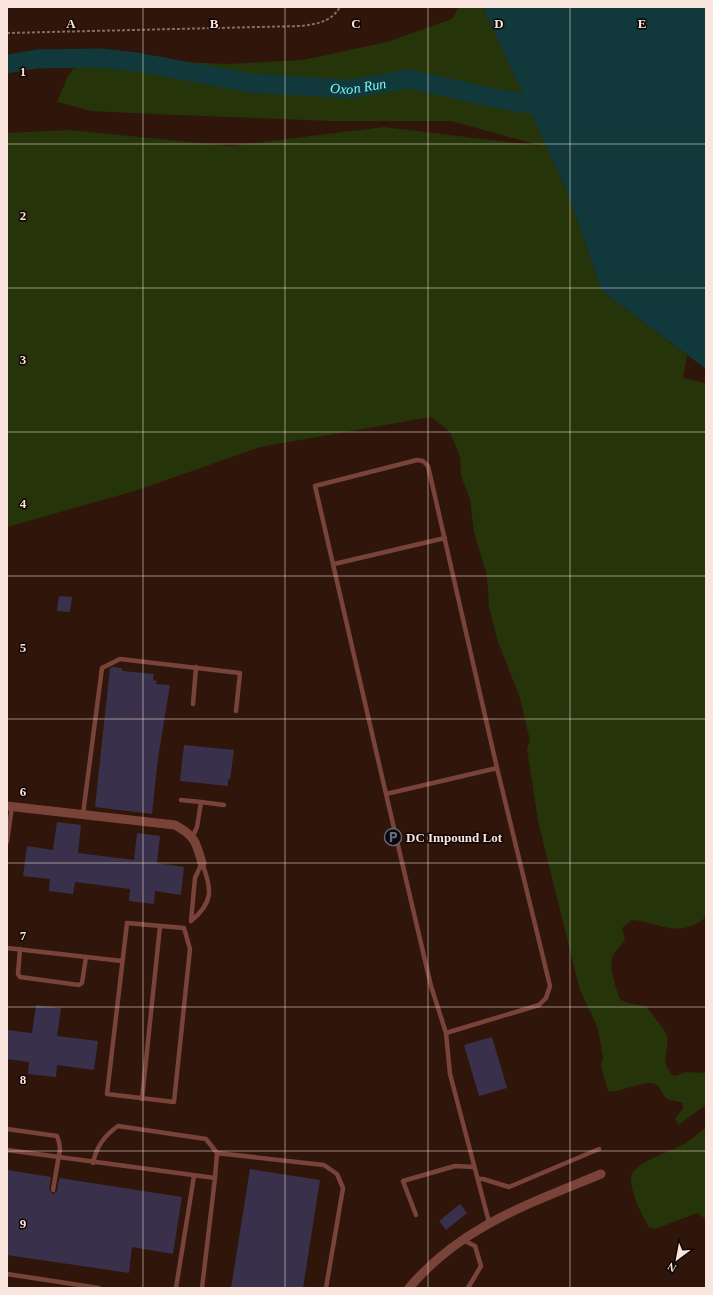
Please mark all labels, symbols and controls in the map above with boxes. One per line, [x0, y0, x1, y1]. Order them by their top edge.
text: A [66, 16, 76, 31]
text: B [210, 16, 219, 31]
text: C [351, 16, 361, 31]
text: D [494, 16, 504, 31]
text: E [638, 16, 646, 31]
text: 1 [20, 64, 26, 79]
water label: Oxon Run [330, 76, 387, 97]
text: 2 [20, 208, 26, 223]
text: 3 [20, 352, 27, 367]
text: 4 [20, 496, 27, 511]
text: 5 [20, 640, 27, 655]
text: 6 [20, 784, 27, 799]
parking icon: DC Impound Lot [383, 827, 403, 847]
place label: DC Impound Lot [406, 830, 503, 845]
text: 7 [20, 928, 27, 943]
text: 8 [20, 1072, 27, 1087]
text: 9 [20, 1216, 27, 1231]
north arrow [657, 1239, 697, 1279]
text: N [665, 1260, 678, 1275]

